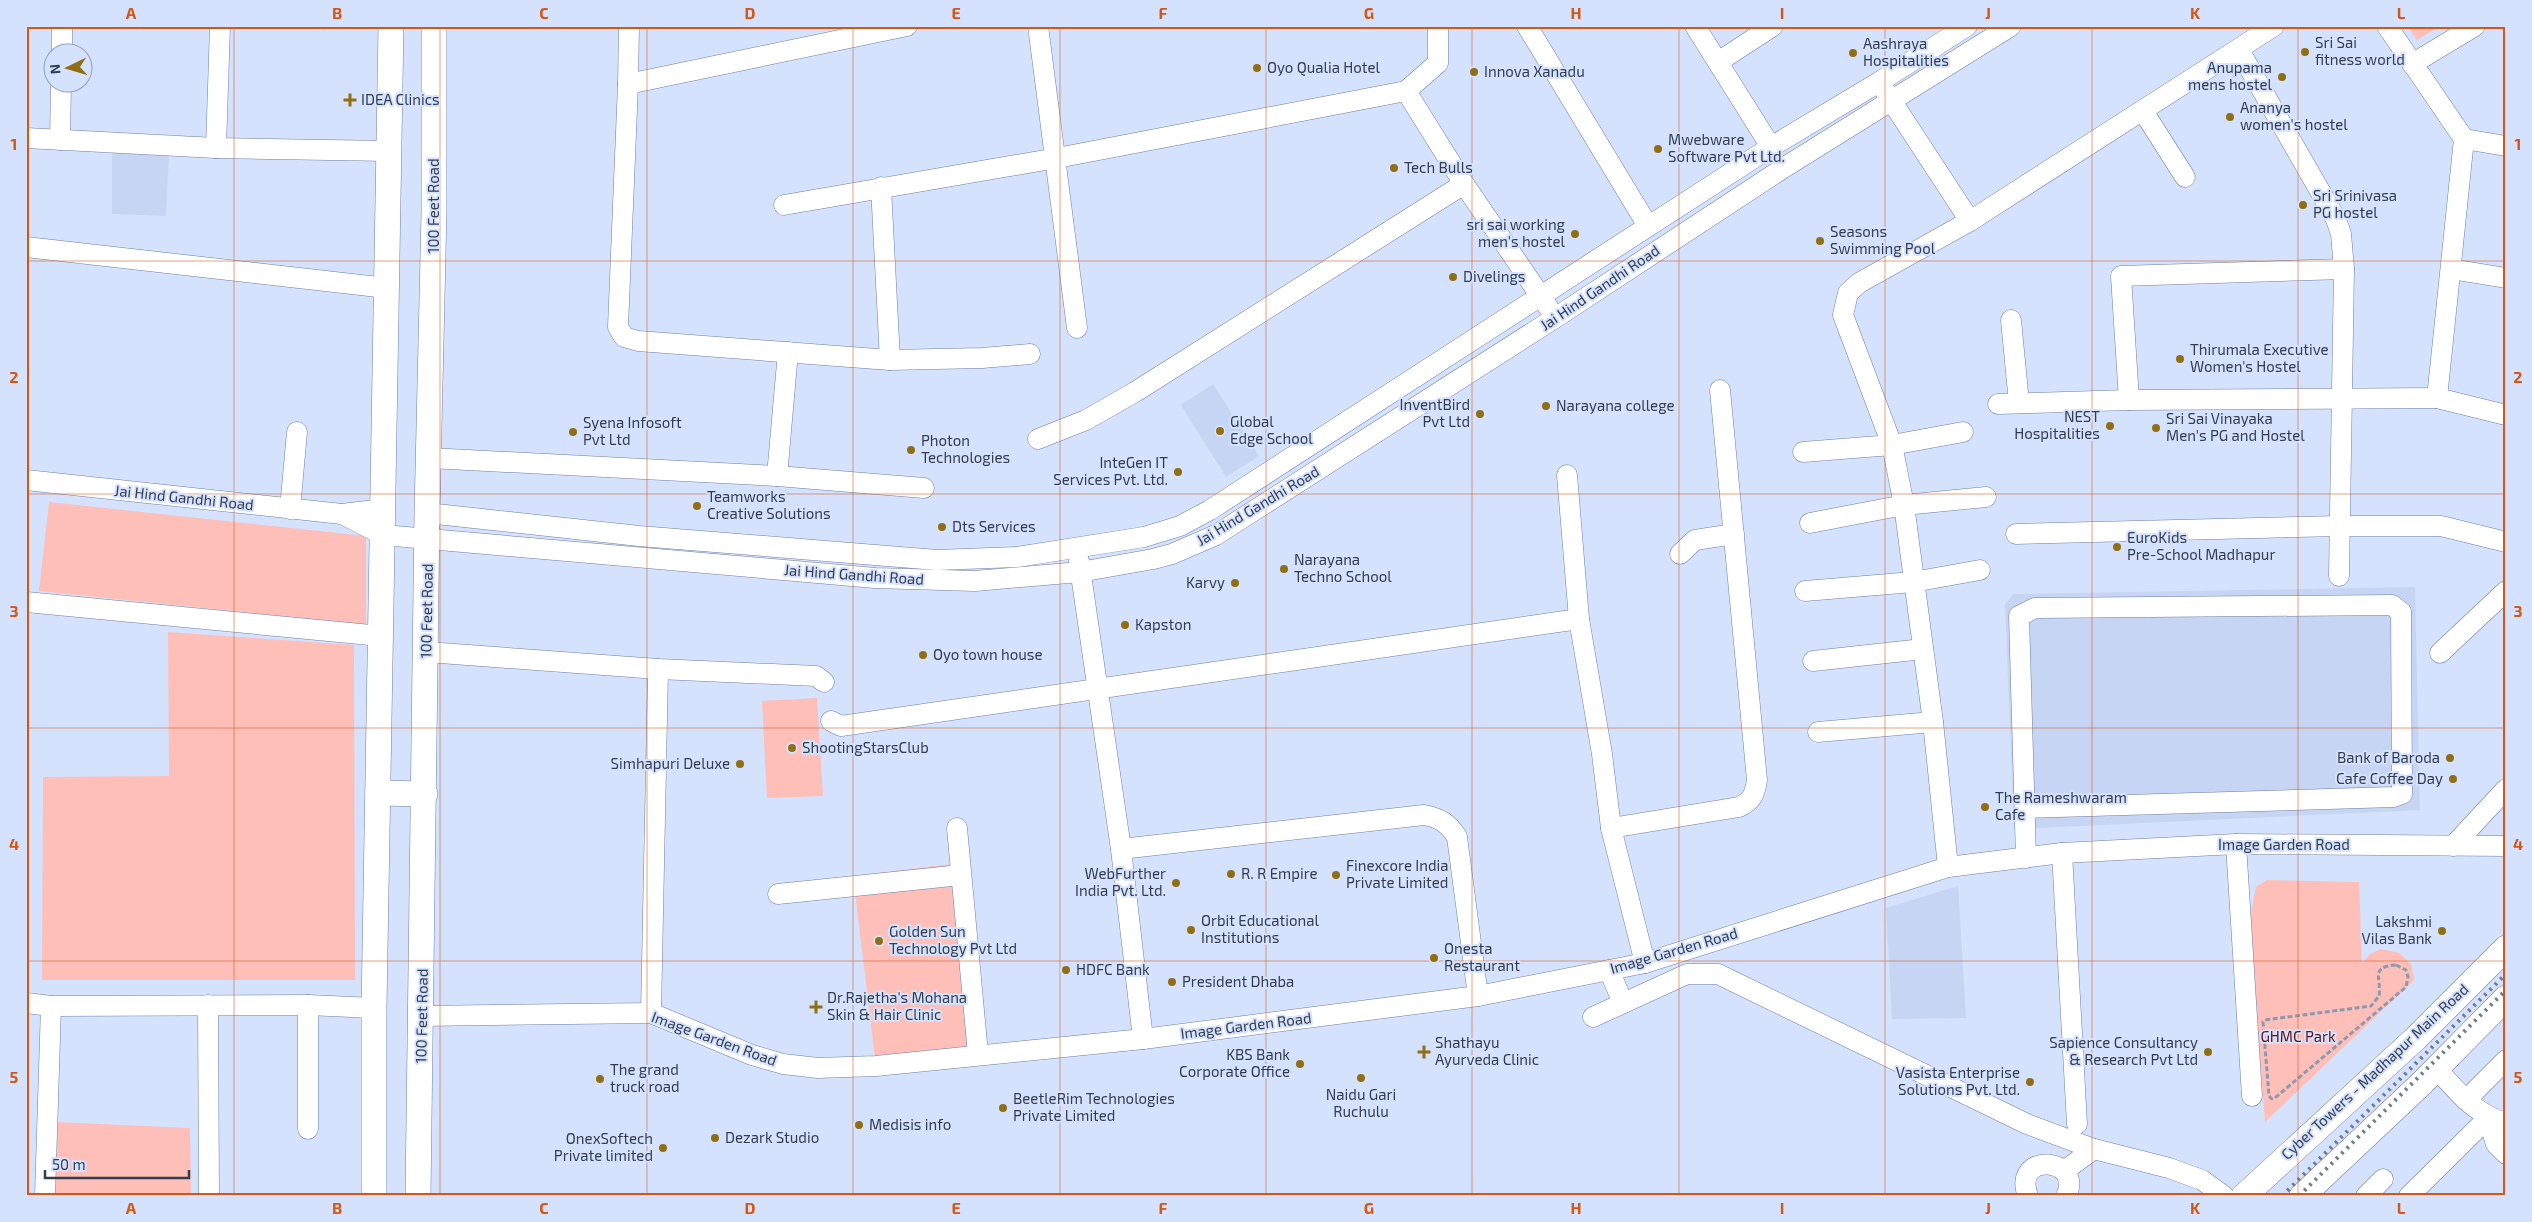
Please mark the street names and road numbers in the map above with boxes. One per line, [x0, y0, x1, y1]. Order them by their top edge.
street label: 100 Feet Road [424, 159, 442, 253]
street label: Jai Hind Gandhi Road [1536, 241, 1663, 334]
street label: Jai Hind Gandhi Road [1193, 461, 1322, 549]
street label: Jai Hind Gandhi Road [114, 481, 255, 513]
street label: Jai Hind Gandhi Road [784, 560, 925, 588]
street label: 100 Feet Road [416, 563, 436, 659]
street label: Image Garden Road [2218, 835, 2350, 853]
street label: Image Garden Road [1608, 923, 1740, 977]
street label: 100 Feet Road [411, 968, 431, 1064]
street label: Cyber Towers - Madhapur Main Road [2277, 980, 2472, 1163]
street label: Image Garden Road [649, 1007, 779, 1069]
street label: Image Garden Road [1179, 1008, 1312, 1042]

